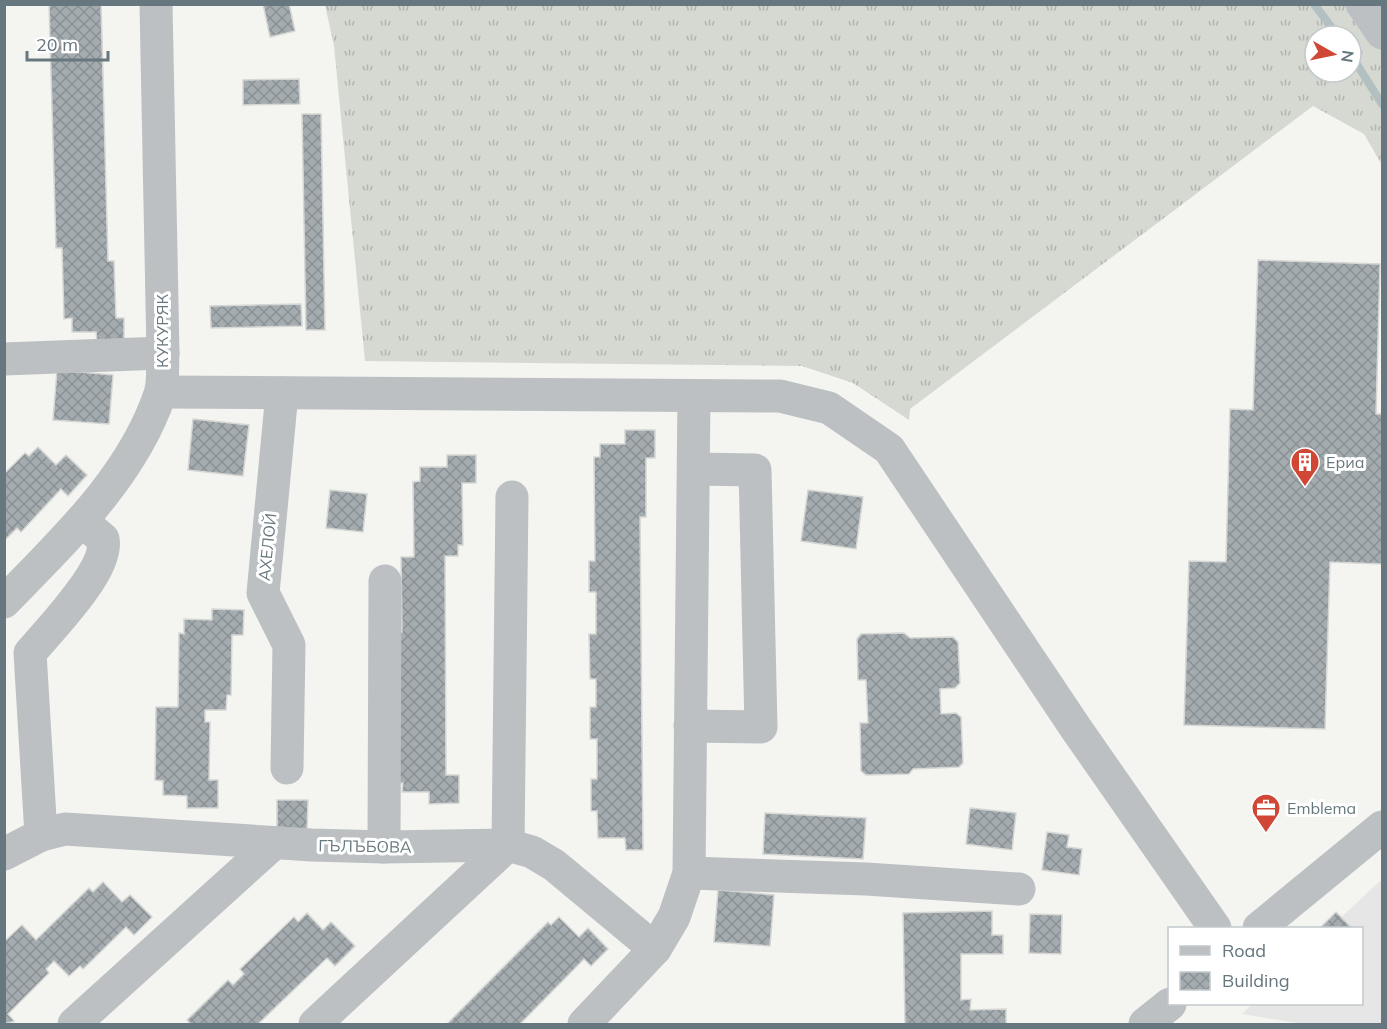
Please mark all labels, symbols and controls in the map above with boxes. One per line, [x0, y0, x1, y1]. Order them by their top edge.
scale bar [27, 24, 108, 62]
north arrow [1303, 24, 1363, 84]
text: 20 m [36, 33, 78, 56]
text: N [1337, 49, 1359, 64]
street label: КУКУРЯК [152, 293, 172, 368]
building icon: Ериа [1289, 446, 1321, 488]
place label: Ериа [1326, 452, 1364, 472]
street label: АХЕЛОЙ [254, 512, 280, 582]
office icon: Emblema [1250, 792, 1282, 834]
place label: Emblema [1287, 798, 1356, 818]
street label: ГЪЛЪБОВА [318, 835, 412, 857]
legend [1168, 927, 1363, 1005]
text: Road [1222, 939, 1266, 962]
text: Building [1222, 969, 1290, 992]

